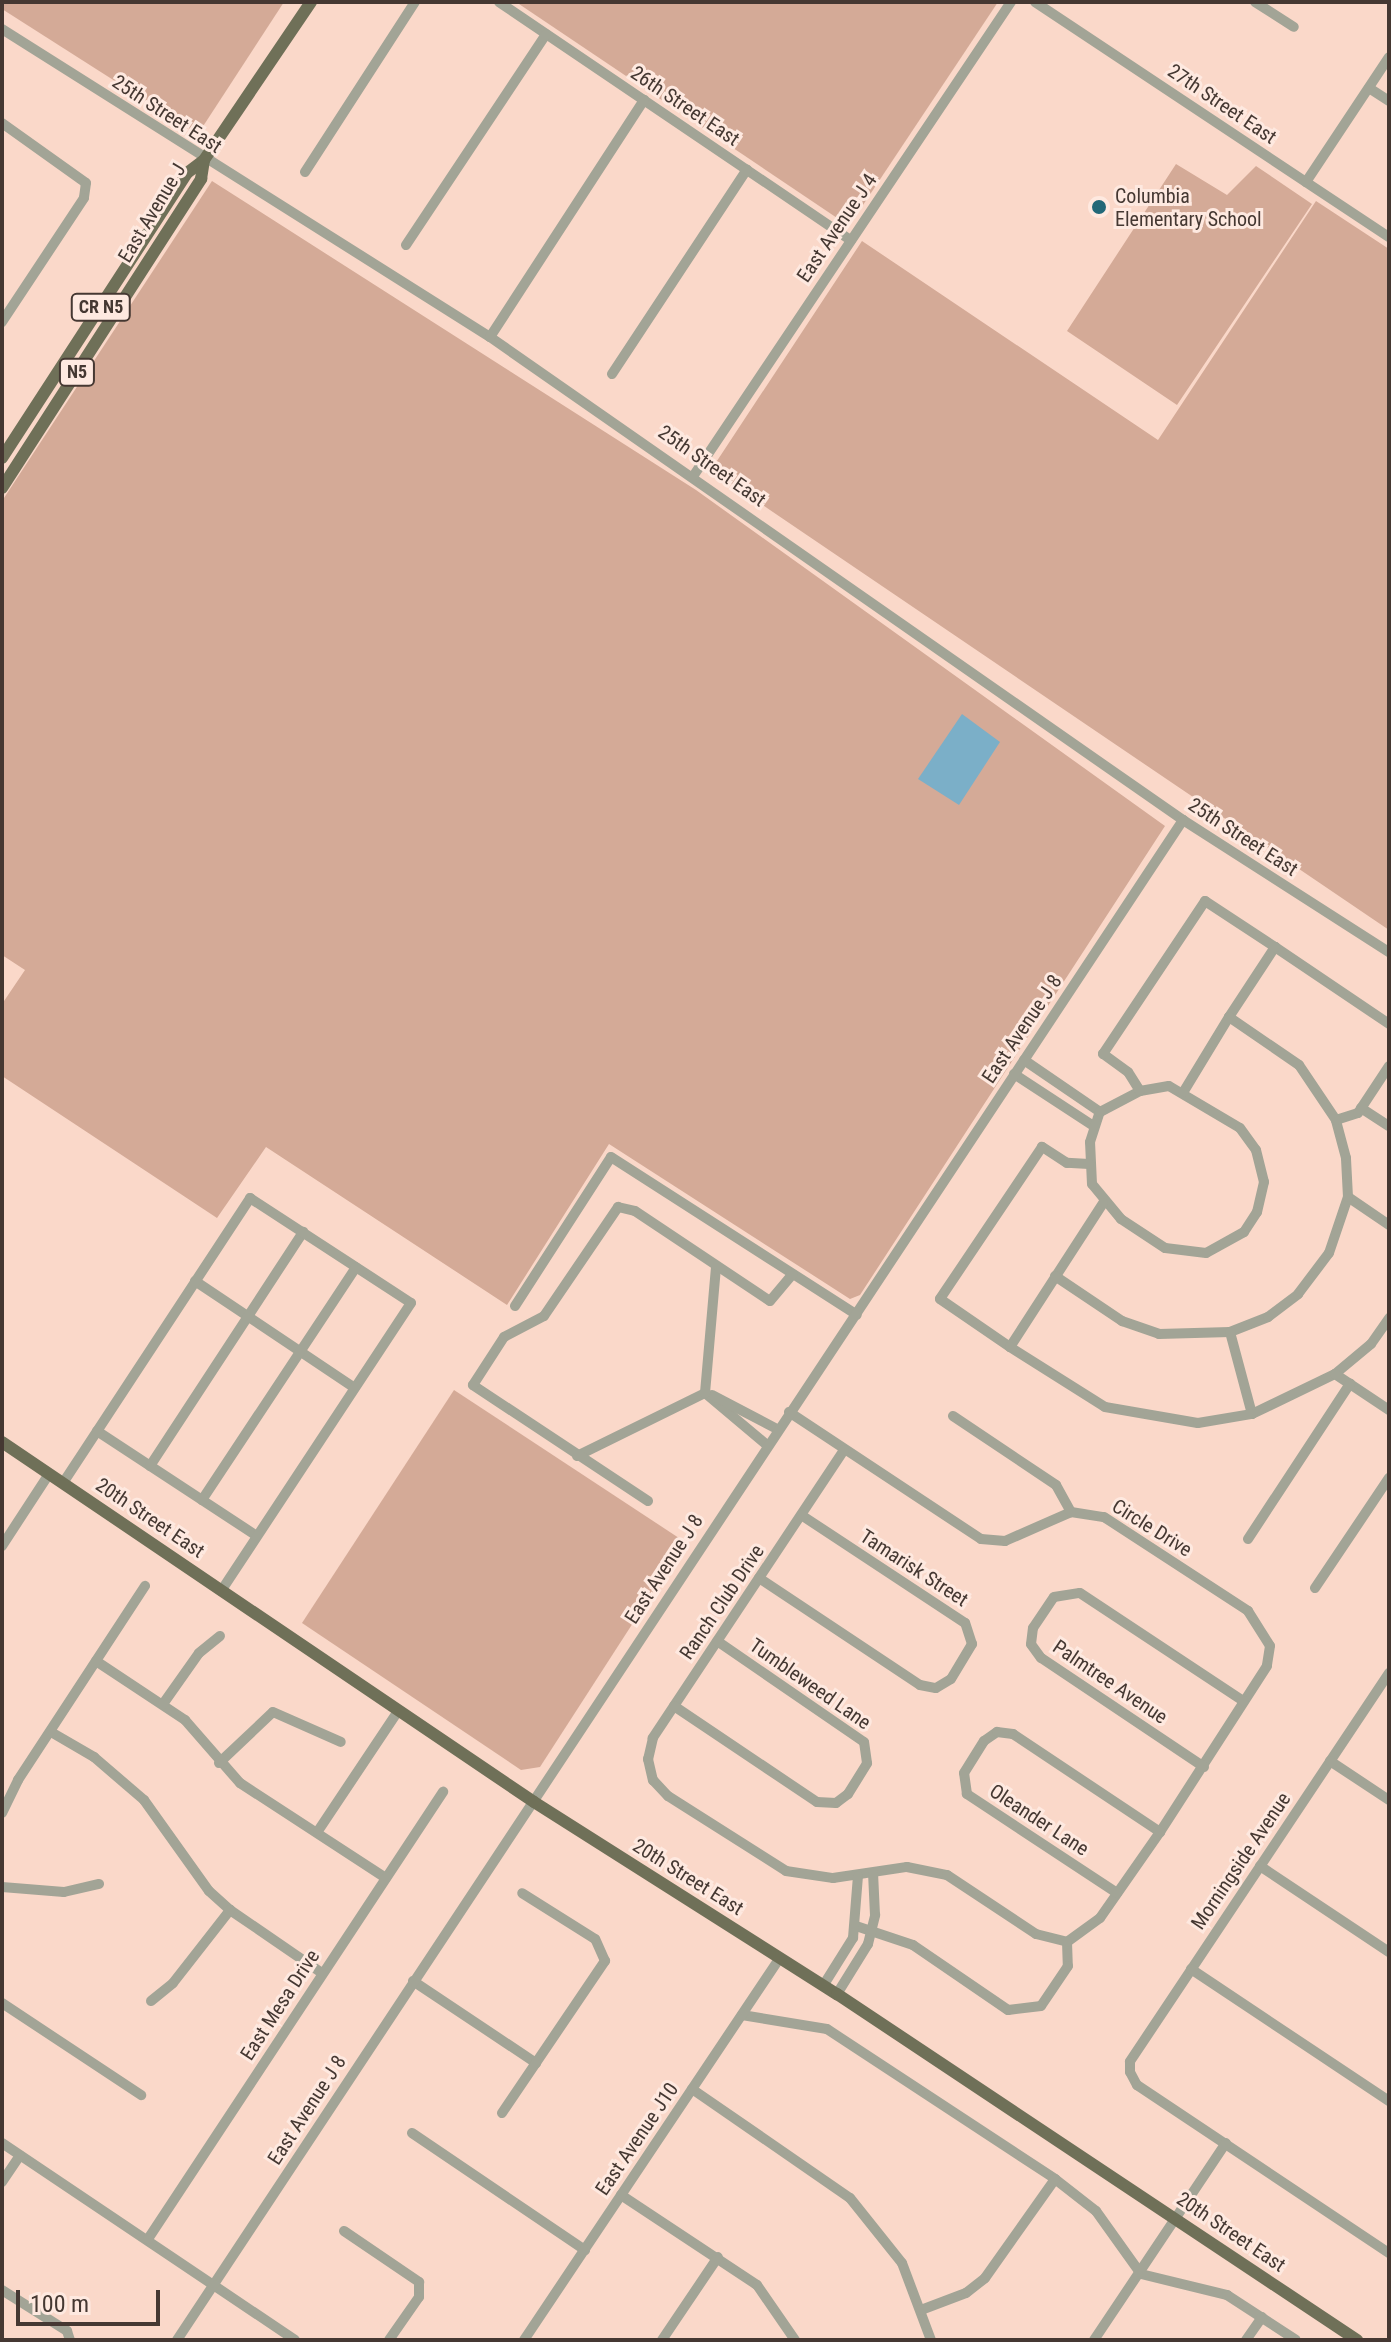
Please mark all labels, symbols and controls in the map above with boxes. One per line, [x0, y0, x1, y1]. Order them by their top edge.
street label: 27th Street East [1163, 59, 1281, 149]
street label: 26th Street East [626, 61, 744, 151]
street label: 25th Street East [108, 70, 226, 158]
street label: East Avenue J [113, 159, 191, 267]
street label: East Avenue J 4 [792, 169, 882, 287]
place label: Columbia Elementary School [1115, 184, 1262, 231]
marker: Columbia Elementary School [1090, 198, 1108, 216]
road number: CR N5 [69, 293, 133, 321]
road number: N5 [57, 358, 97, 386]
street label: 25th Street East [654, 420, 770, 512]
street label: 25th Street East [1184, 793, 1302, 881]
street label: East Avenue J 8 [977, 970, 1067, 1088]
street label: 20th Street East [91, 1473, 209, 1563]
street label: Circle Drive [1108, 1494, 1196, 1562]
street label: East Avenue J 8 [620, 1510, 708, 1628]
street label: Tamarisk Street [856, 1524, 972, 1612]
street label: Ranch Club Drive [675, 1540, 769, 1664]
street label: Tumbleweed Lane [745, 1633, 875, 1735]
street label: Palmtree Avenue [1048, 1635, 1172, 1729]
street label: Oleander Lane [985, 1779, 1093, 1861]
street label: Morningside Avenue [1186, 1788, 1296, 1934]
street label: 20th Street East [628, 1833, 748, 1921]
street label: East Mesa Drive [235, 1945, 325, 2065]
street label: East Avenue J 8 [263, 2051, 351, 2169]
street label: East Avenue J10 [590, 2078, 684, 2200]
street label: 20th Street East [1172, 2187, 1290, 2277]
scale bar [20, 2274, 164, 2324]
text: 100 m [30, 2290, 89, 2318]

